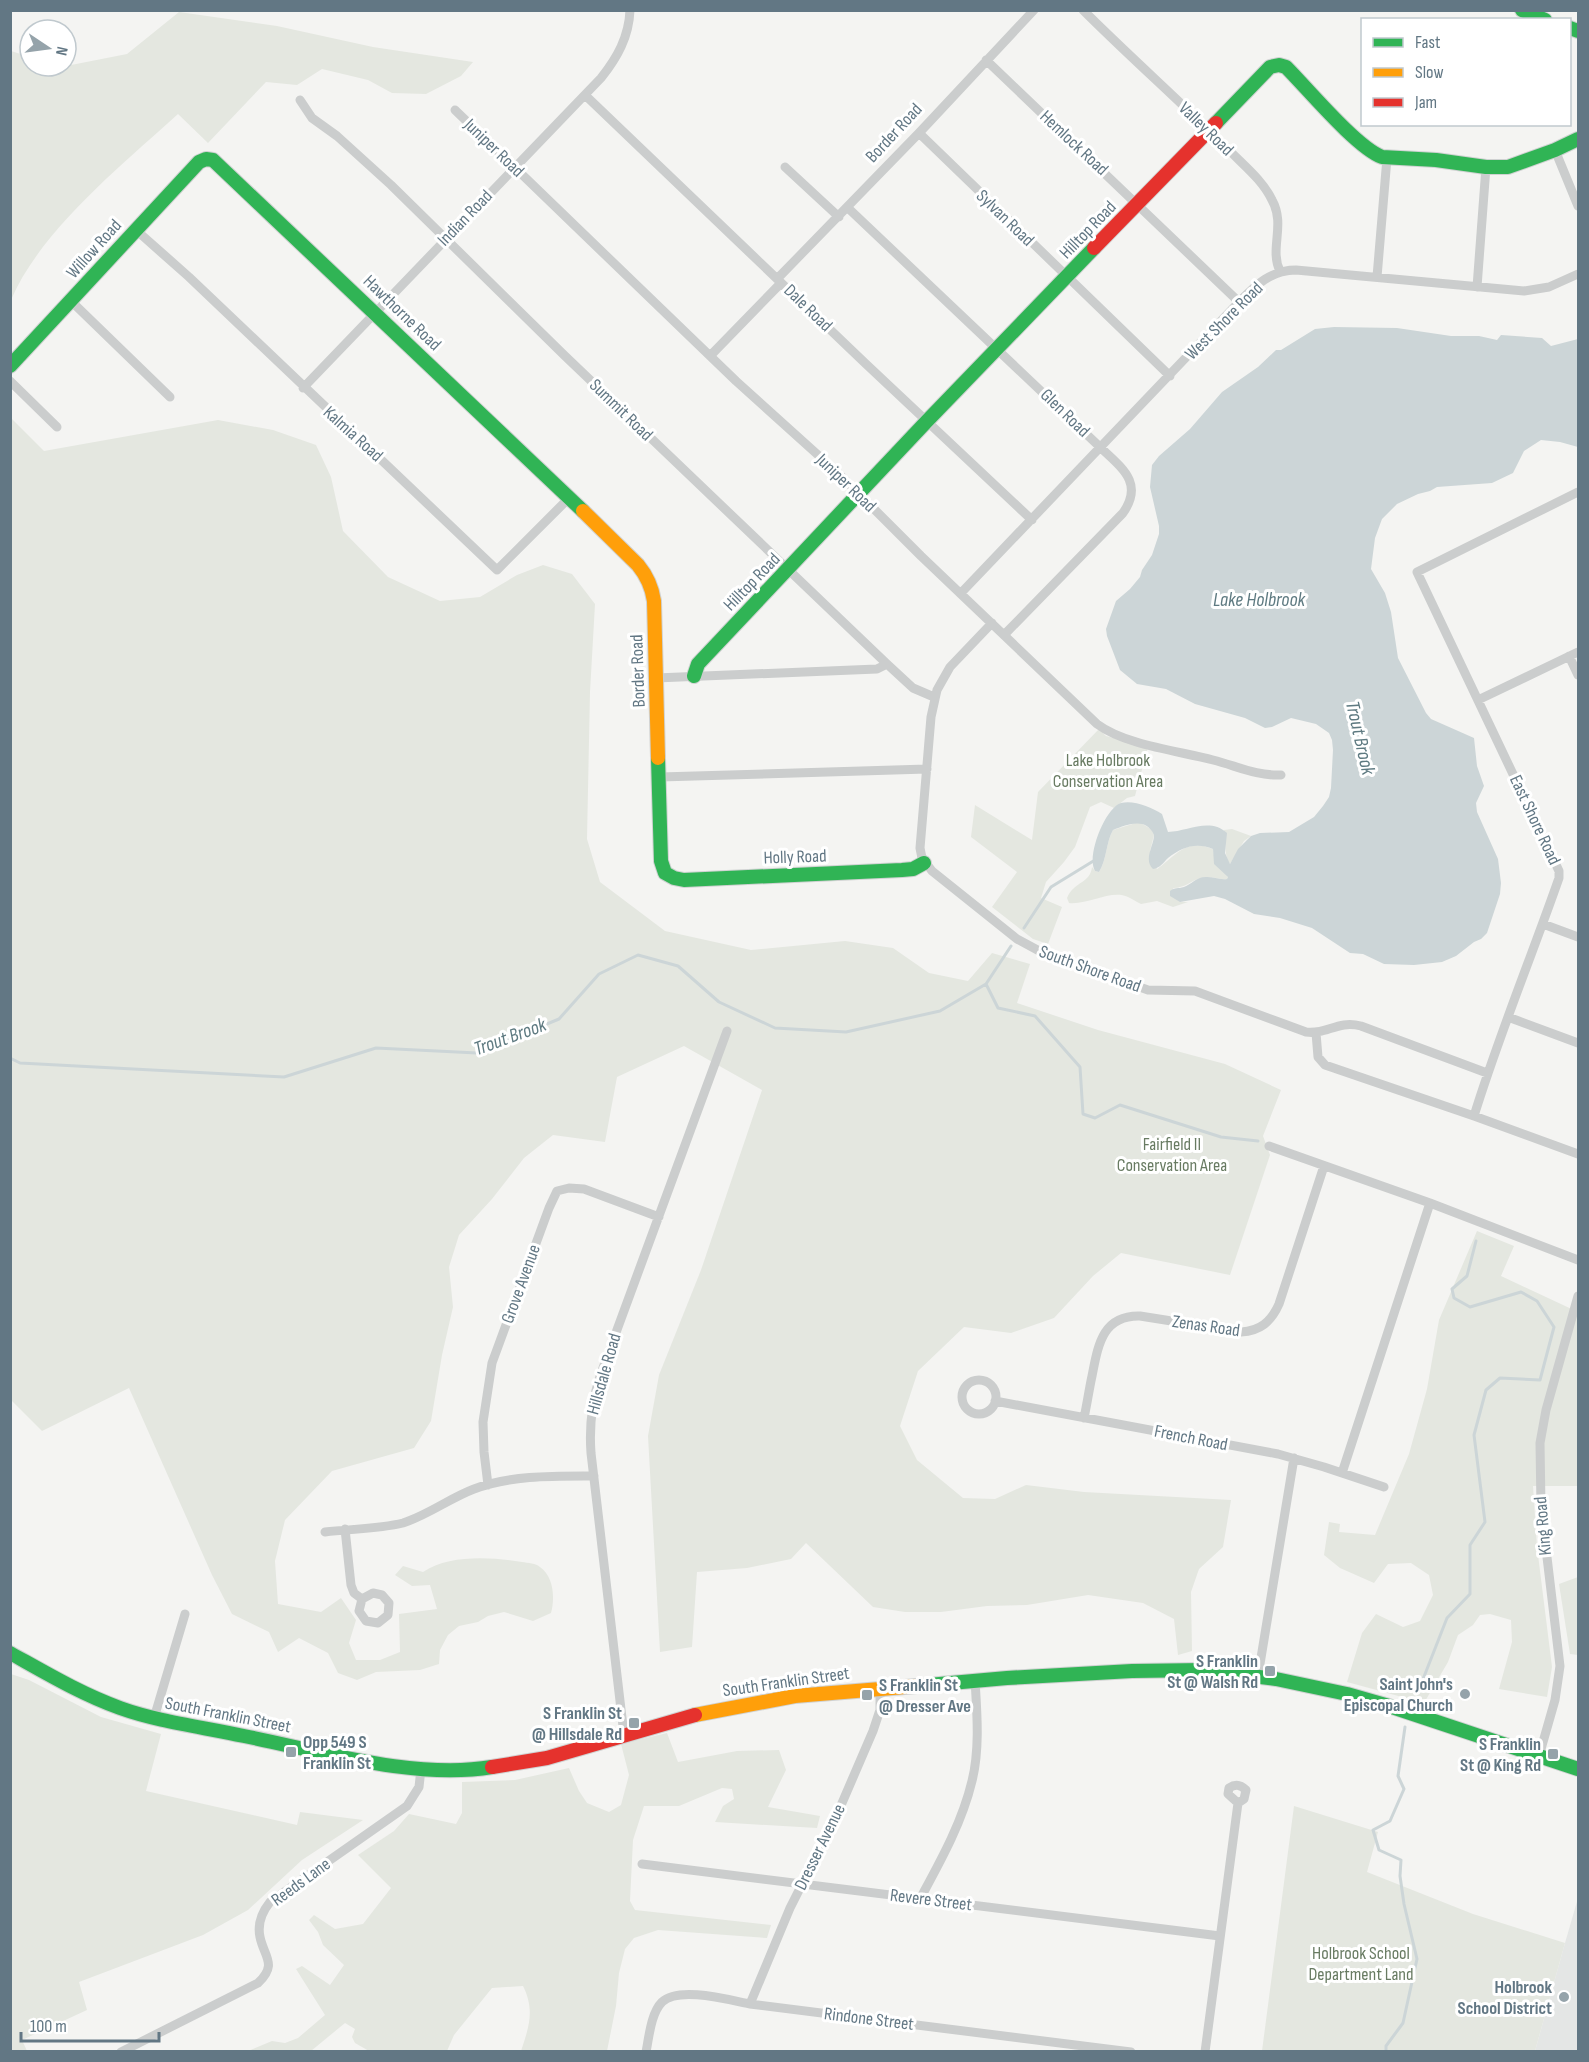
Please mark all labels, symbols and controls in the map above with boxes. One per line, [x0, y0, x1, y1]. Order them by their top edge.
north arrow [18, 18, 78, 78]
legend [1361, 18, 1571, 126]
text: Fast [1415, 32, 1441, 53]
text: N [51, 45, 71, 57]
text: Slow [1415, 62, 1444, 83]
text: Jam [1414, 92, 1437, 113]
street label: Valley Road [1174, 98, 1238, 160]
street label: Border Road [861, 99, 927, 167]
street label: Hemlock Road [1036, 106, 1112, 180]
street label: Juniper Road [459, 114, 528, 182]
street label: Sylvan Road [972, 185, 1038, 251]
street label: Indian Road [433, 186, 497, 250]
street label: Hilltop Road [1055, 197, 1121, 263]
street label: Willow Road [62, 215, 126, 283]
street label: Hawthorne Road [359, 271, 445, 355]
street label: West Shore Road [1181, 278, 1267, 364]
street label: Dale Road [779, 280, 837, 336]
street label: Summit Road [585, 375, 657, 445]
street label: Glen Road [1036, 385, 1094, 441]
street label: Kalmia Road [319, 402, 387, 466]
street label: Juniper Road [811, 449, 880, 517]
street label: Hilltop Road [719, 549, 785, 615]
water label: Lake Holbrook [1213, 588, 1306, 612]
street label: Border Road [626, 634, 650, 708]
water label: Trout Brook [1340, 699, 1380, 778]
park label: Lake Holbrook Conservation Area [1053, 750, 1163, 792]
street label: East Shore Road [1505, 772, 1565, 868]
street label: Holly Road [763, 845, 827, 869]
street label: South Shore Road [1036, 941, 1144, 997]
water label: Trout Brook [471, 1013, 550, 1061]
park label: Fairfield II Conservation Area [1117, 1134, 1227, 1176]
street label: Grove Avenue [497, 1242, 545, 1326]
street label: Zenas Road [1171, 1311, 1241, 1341]
street label: Hillsdale Road [582, 1331, 626, 1417]
street label: French Road [1152, 1421, 1230, 1455]
street label: King Road [1530, 1496, 1556, 1556]
place label: S Franklin St @ Walsh Rd [1167, 1651, 1258, 1693]
street label: South Franklin Street [721, 1663, 851, 1701]
marker: S Franklin St @ Walsh Rd [1263, 1664, 1277, 1678]
place label: Saint John's Episcopal Church [1344, 1674, 1453, 1716]
place label: S Franklin St @ Dresser Ave [879, 1675, 971, 1717]
marker: Saint John's Episcopal Church [1458, 1687, 1472, 1701]
marker: S Franklin St @ Dresser Ave [860, 1688, 874, 1702]
street label: South Franklin Street [163, 1693, 293, 1738]
place label: S Franklin St @ Hillsdale Rd [532, 1703, 622, 1745]
marker: S Franklin St @ Hillsdale Rd [627, 1716, 641, 1730]
place label: Opp 549 S Franklin St [303, 1732, 371, 1774]
place label: S Franklin St @ King Rd [1460, 1734, 1541, 1776]
marker: Opp 549 S Franklin St [284, 1745, 298, 1759]
marker: S Franklin St @ King Rd [1546, 1747, 1560, 1761]
street label: Dresser Avenue [790, 1801, 850, 1893]
street label: Reeds Lane [267, 1854, 335, 1910]
street label: Revere Street [889, 1885, 974, 1915]
park label: Holbrook School Department Land [1308, 1943, 1414, 1985]
place label: Holbrook School District [1458, 1977, 1552, 2019]
marker: Holbrook School District [1557, 1990, 1571, 2004]
street label: Rindone Street [823, 2003, 916, 2035]
scale bar [21, 2005, 159, 2043]
text: 100 m [30, 2016, 67, 2037]

